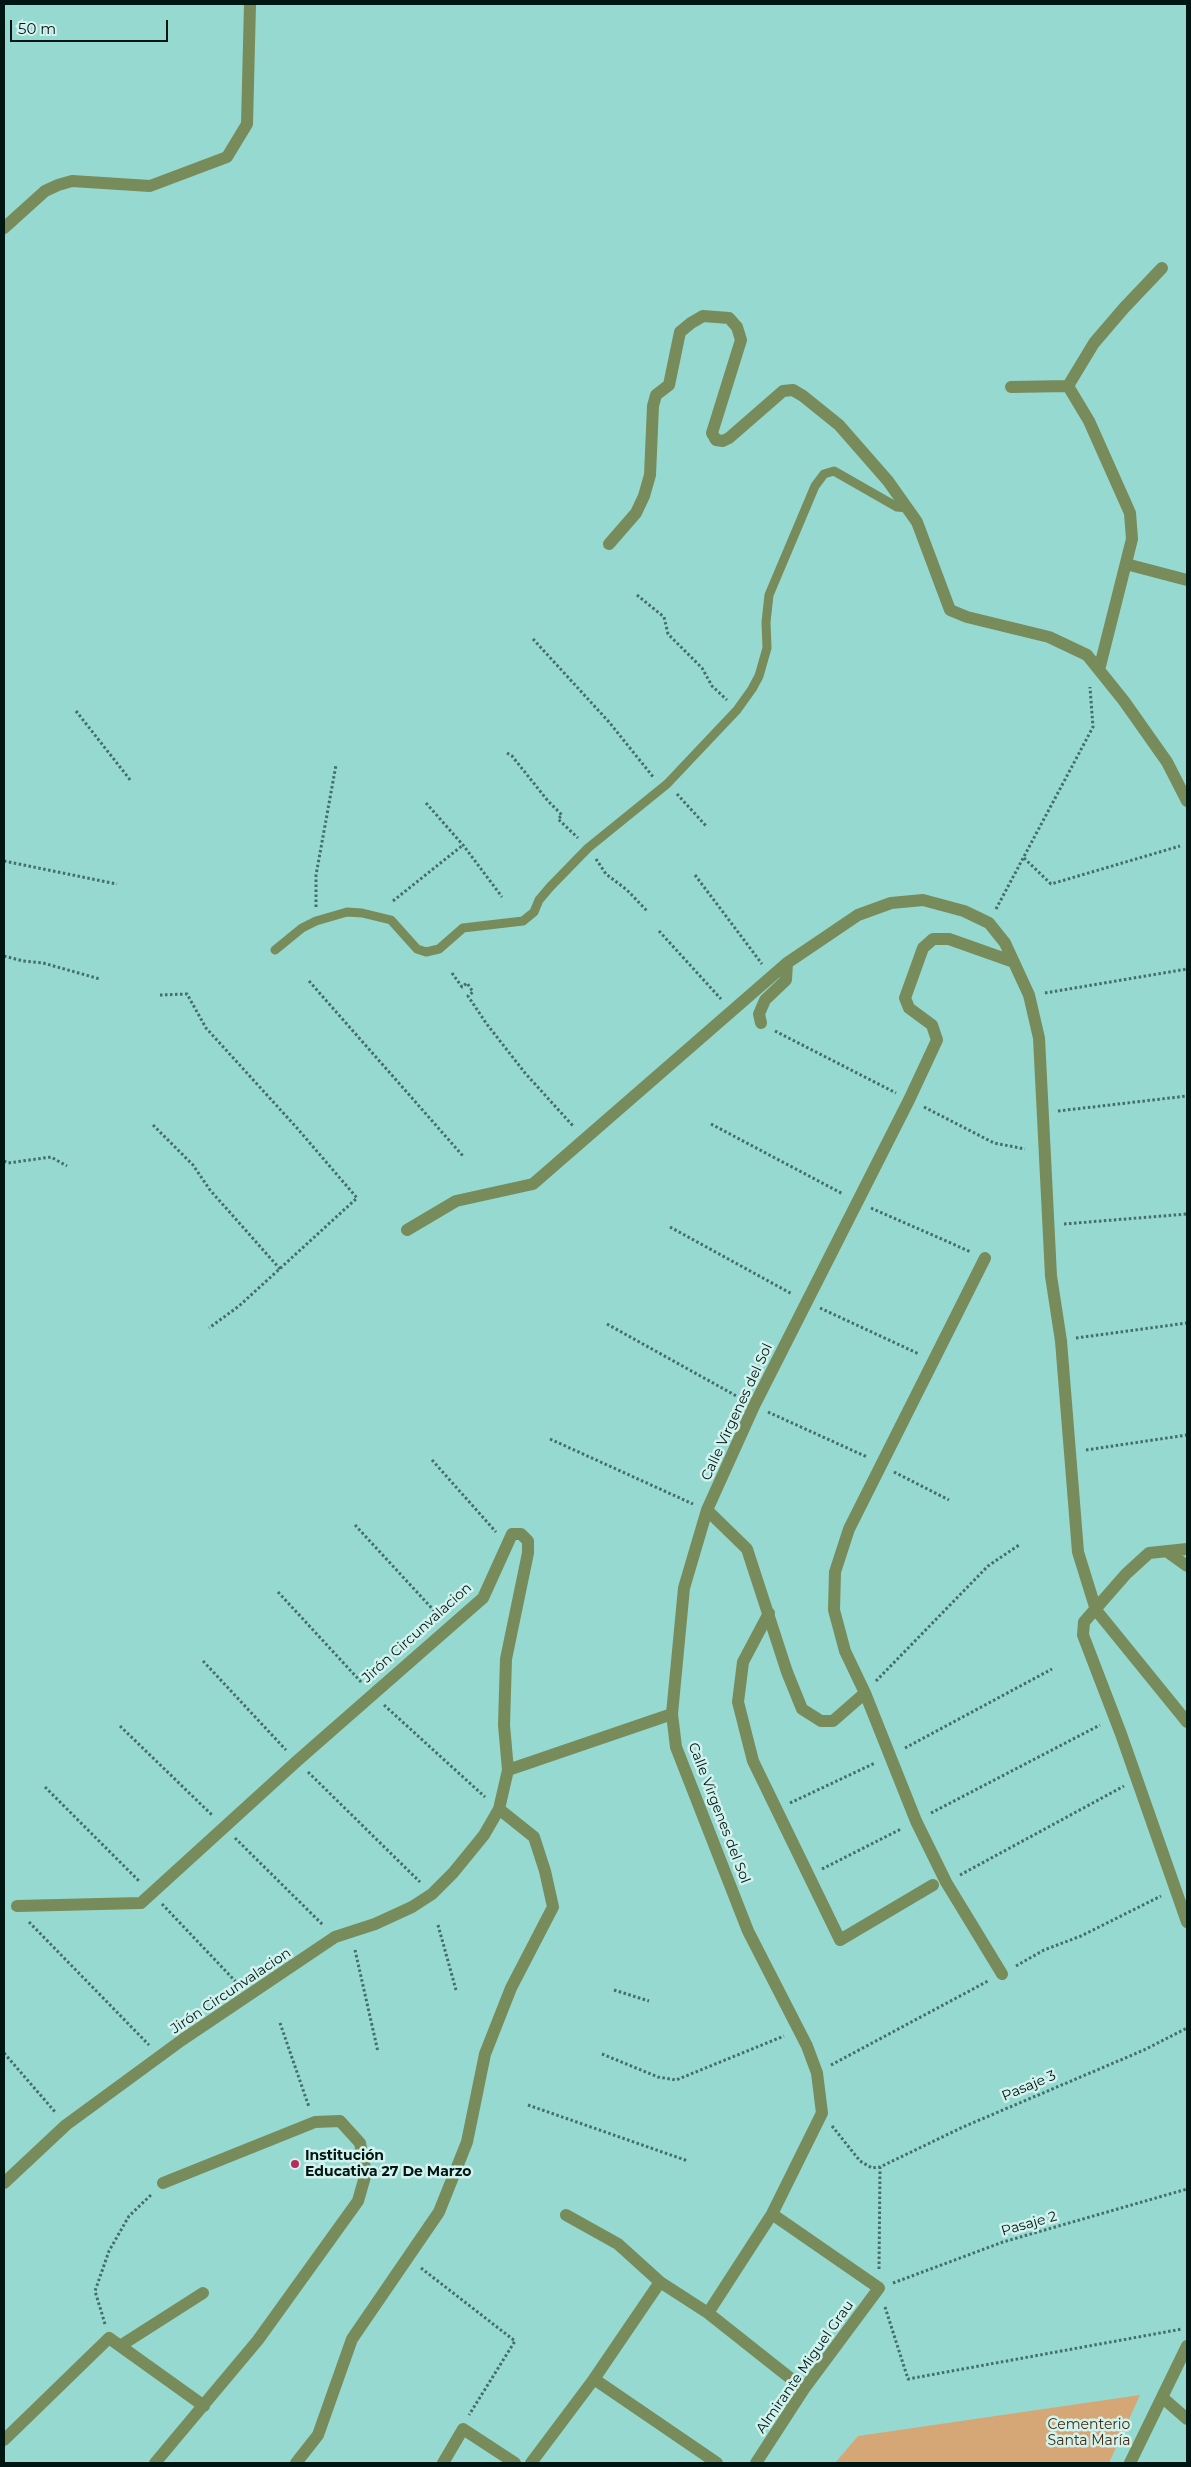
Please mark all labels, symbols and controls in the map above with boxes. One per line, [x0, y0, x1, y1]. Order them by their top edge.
scale bar [12, 10, 170, 42]
text: 50 m [18, 19, 56, 38]
street label: Calle Virgenes del Sol [698, 1341, 776, 1483]
street label: Jirón Circunvalacion [359, 1580, 475, 1686]
street label: Calle Virgenes del Sol [684, 1740, 754, 1886]
street label: Jirón Circunvalacion [168, 1945, 294, 2037]
street label: Pasaje 3 [999, 2067, 1059, 2105]
place label: Institución Educativa 27 De Marzo [305, 2148, 472, 2180]
marker: Institución Educativa 27 De Marzo [289, 2158, 301, 2170]
street label: Pasaje 2 [999, 2208, 1059, 2240]
street label: Almirante Miguel Grau [753, 2297, 857, 2437]
park label: Cementerio Santa María [1048, 2417, 1130, 2450]

